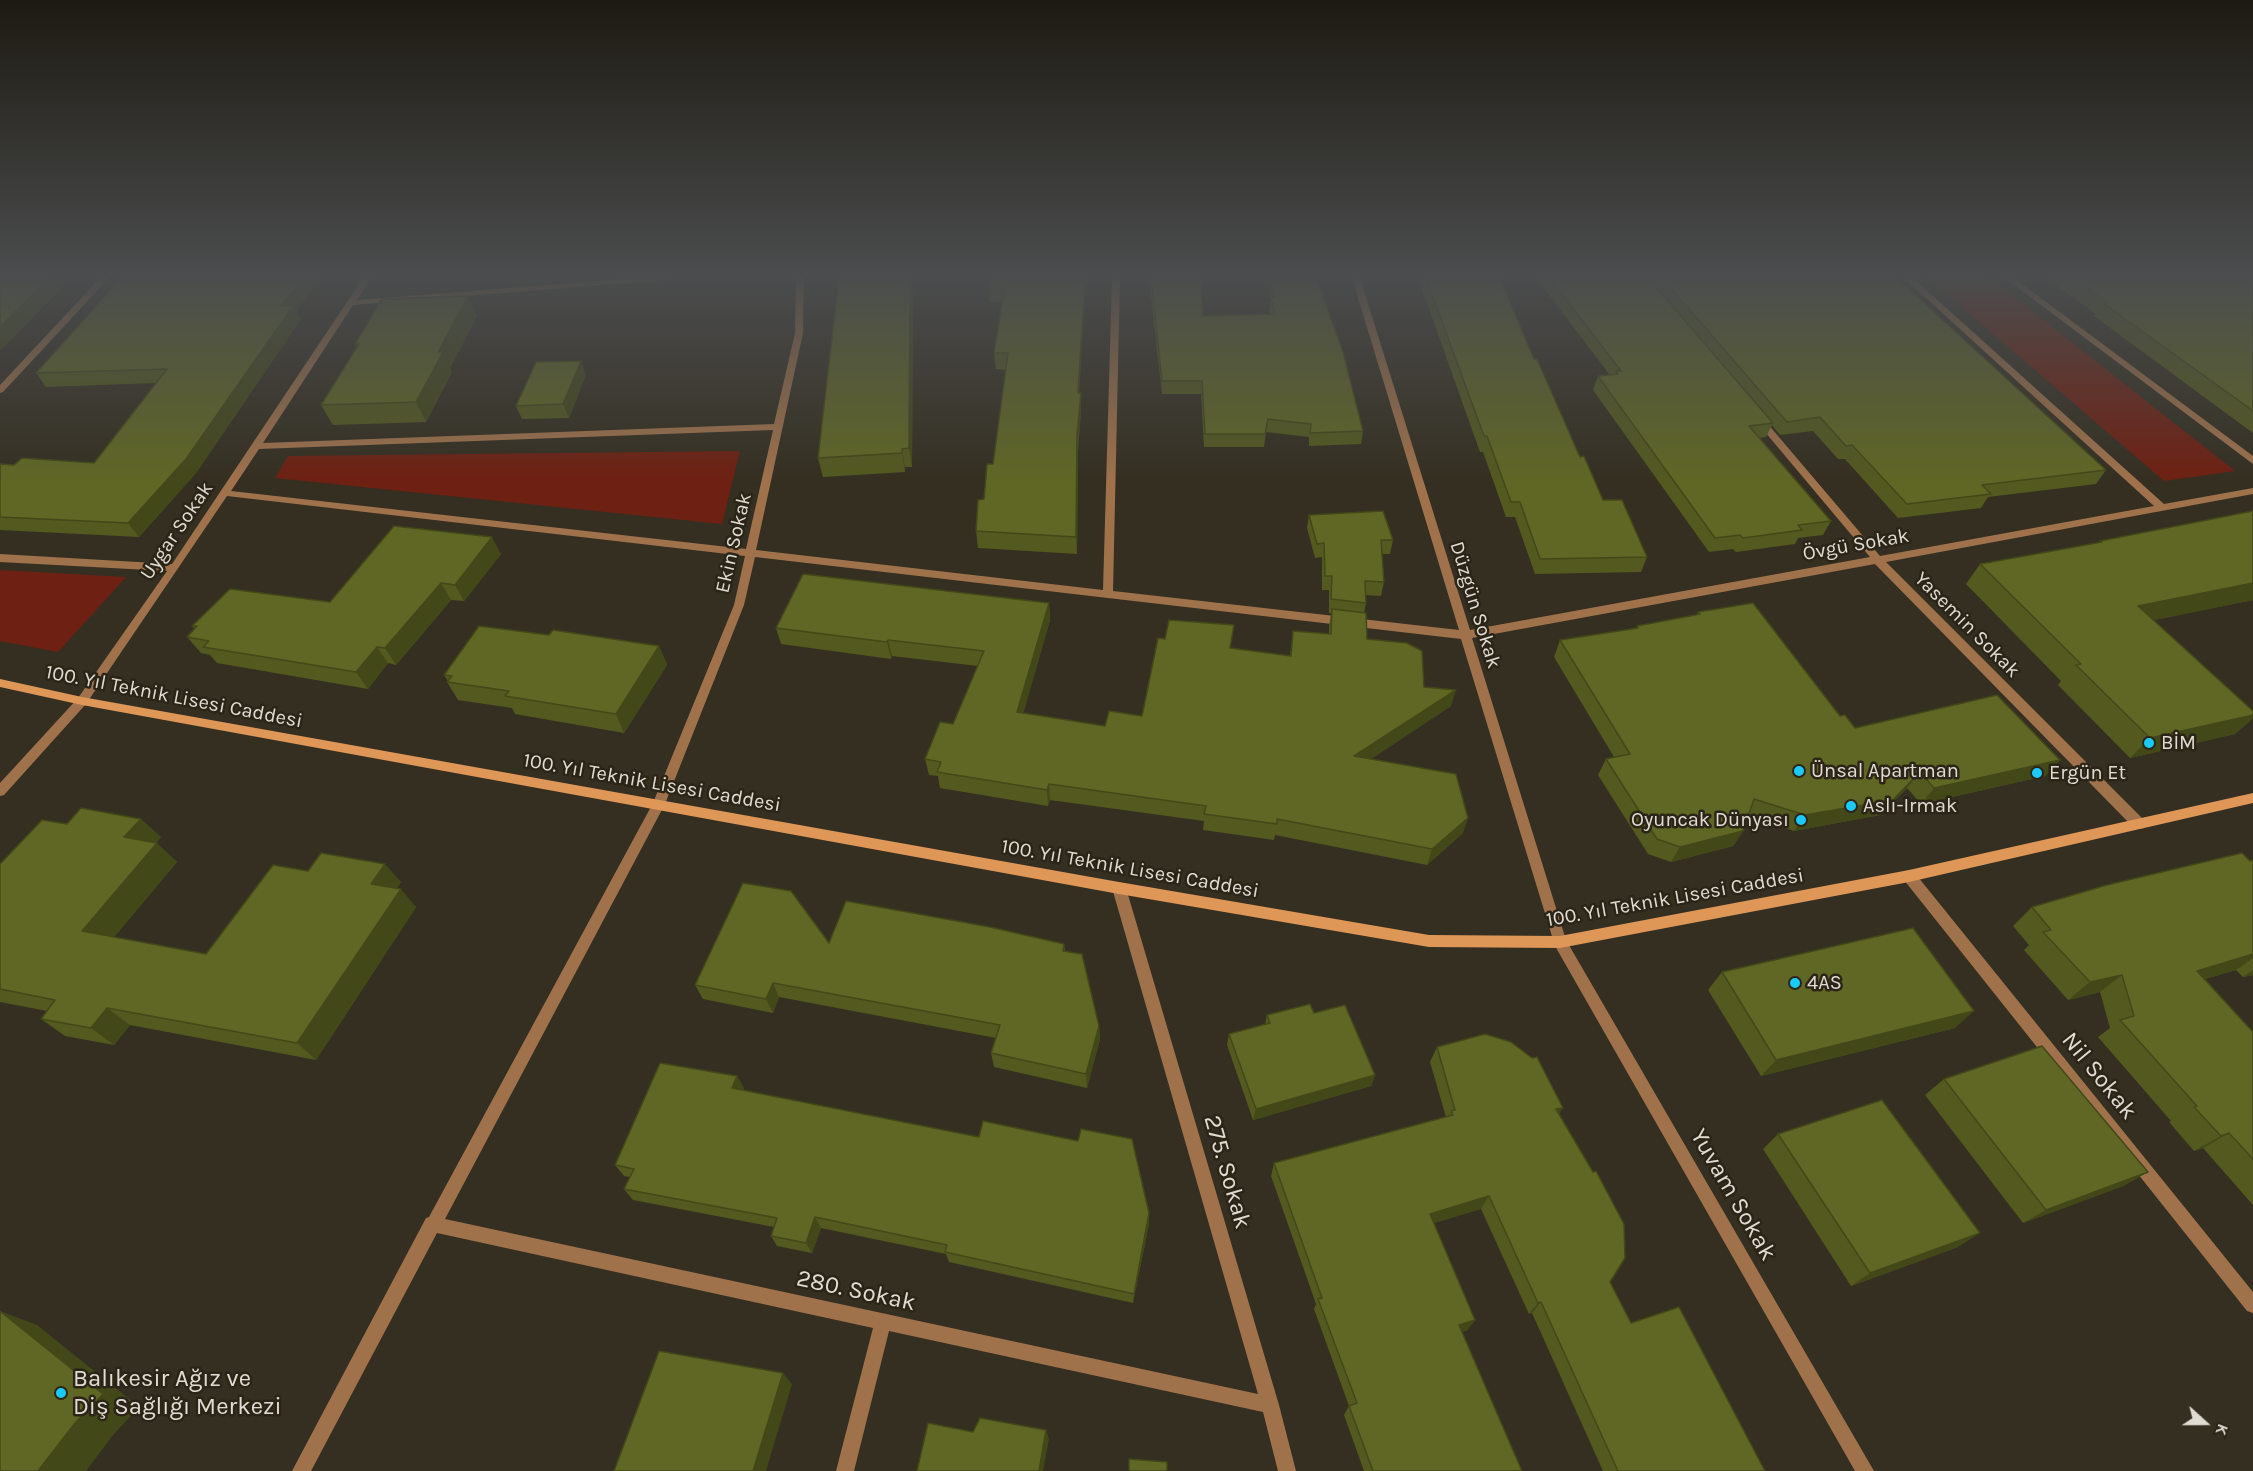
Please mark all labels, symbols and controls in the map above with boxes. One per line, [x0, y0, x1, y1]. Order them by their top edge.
street label: Uygar Sokak [135, 477, 219, 585]
street label: Ekin Sokak [711, 491, 757, 595]
street label: Övgü Sokak [1801, 524, 1911, 566]
street label: Düzgün Sokak [1444, 539, 1506, 671]
street label: Yasemin Sokak [1909, 567, 2025, 683]
street label: 100. Yıl Teknik Lisesi Caddesi [44, 660, 304, 734]
place label: BİM [2161, 731, 2196, 755]
marker: BİM [2142, 736, 2156, 750]
street label: 100. Yıl Teknik Lisesi Caddesi [521, 749, 783, 817]
place label: Ünsal Apartman [1811, 759, 1959, 783]
place label: Ergün Et [2049, 761, 2126, 785]
marker: Ünsal Apartman [1792, 764, 1806, 778]
marker: Ergün Et [2030, 766, 2044, 780]
place label: Aslı-Irmak [1863, 794, 1957, 818]
marker: Aslı-Irmak [1844, 799, 1858, 813]
place label: Oyuncak Dünyası [1631, 808, 1789, 832]
marker: Oyuncak Dünyası [1794, 813, 1808, 827]
street label: 100. Yıl Teknik Lisesi Caddesi [999, 835, 1261, 903]
street label: 100. Yıl Teknik Lisesi Caddesi [1544, 864, 1806, 932]
place label: 4AS [1807, 971, 1842, 995]
marker: 4AS [1788, 976, 1802, 990]
street label: Nil Sokak [2055, 1027, 2143, 1125]
street label: 275. Sokak [1197, 1112, 1257, 1232]
street label: Yuvam Sokak [1684, 1124, 1782, 1266]
street label: 280. Sokak [794, 1264, 918, 1318]
place label: Balıkesir Ağız ve Diş Sağlığı Merkezi [73, 1365, 282, 1421]
marker: Balıkesir Ağız ve Diş Sağlığı Merkezi [54, 1386, 68, 1400]
north arrow [2175, 1393, 2235, 1453]
text: K [2212, 1421, 2233, 1438]

